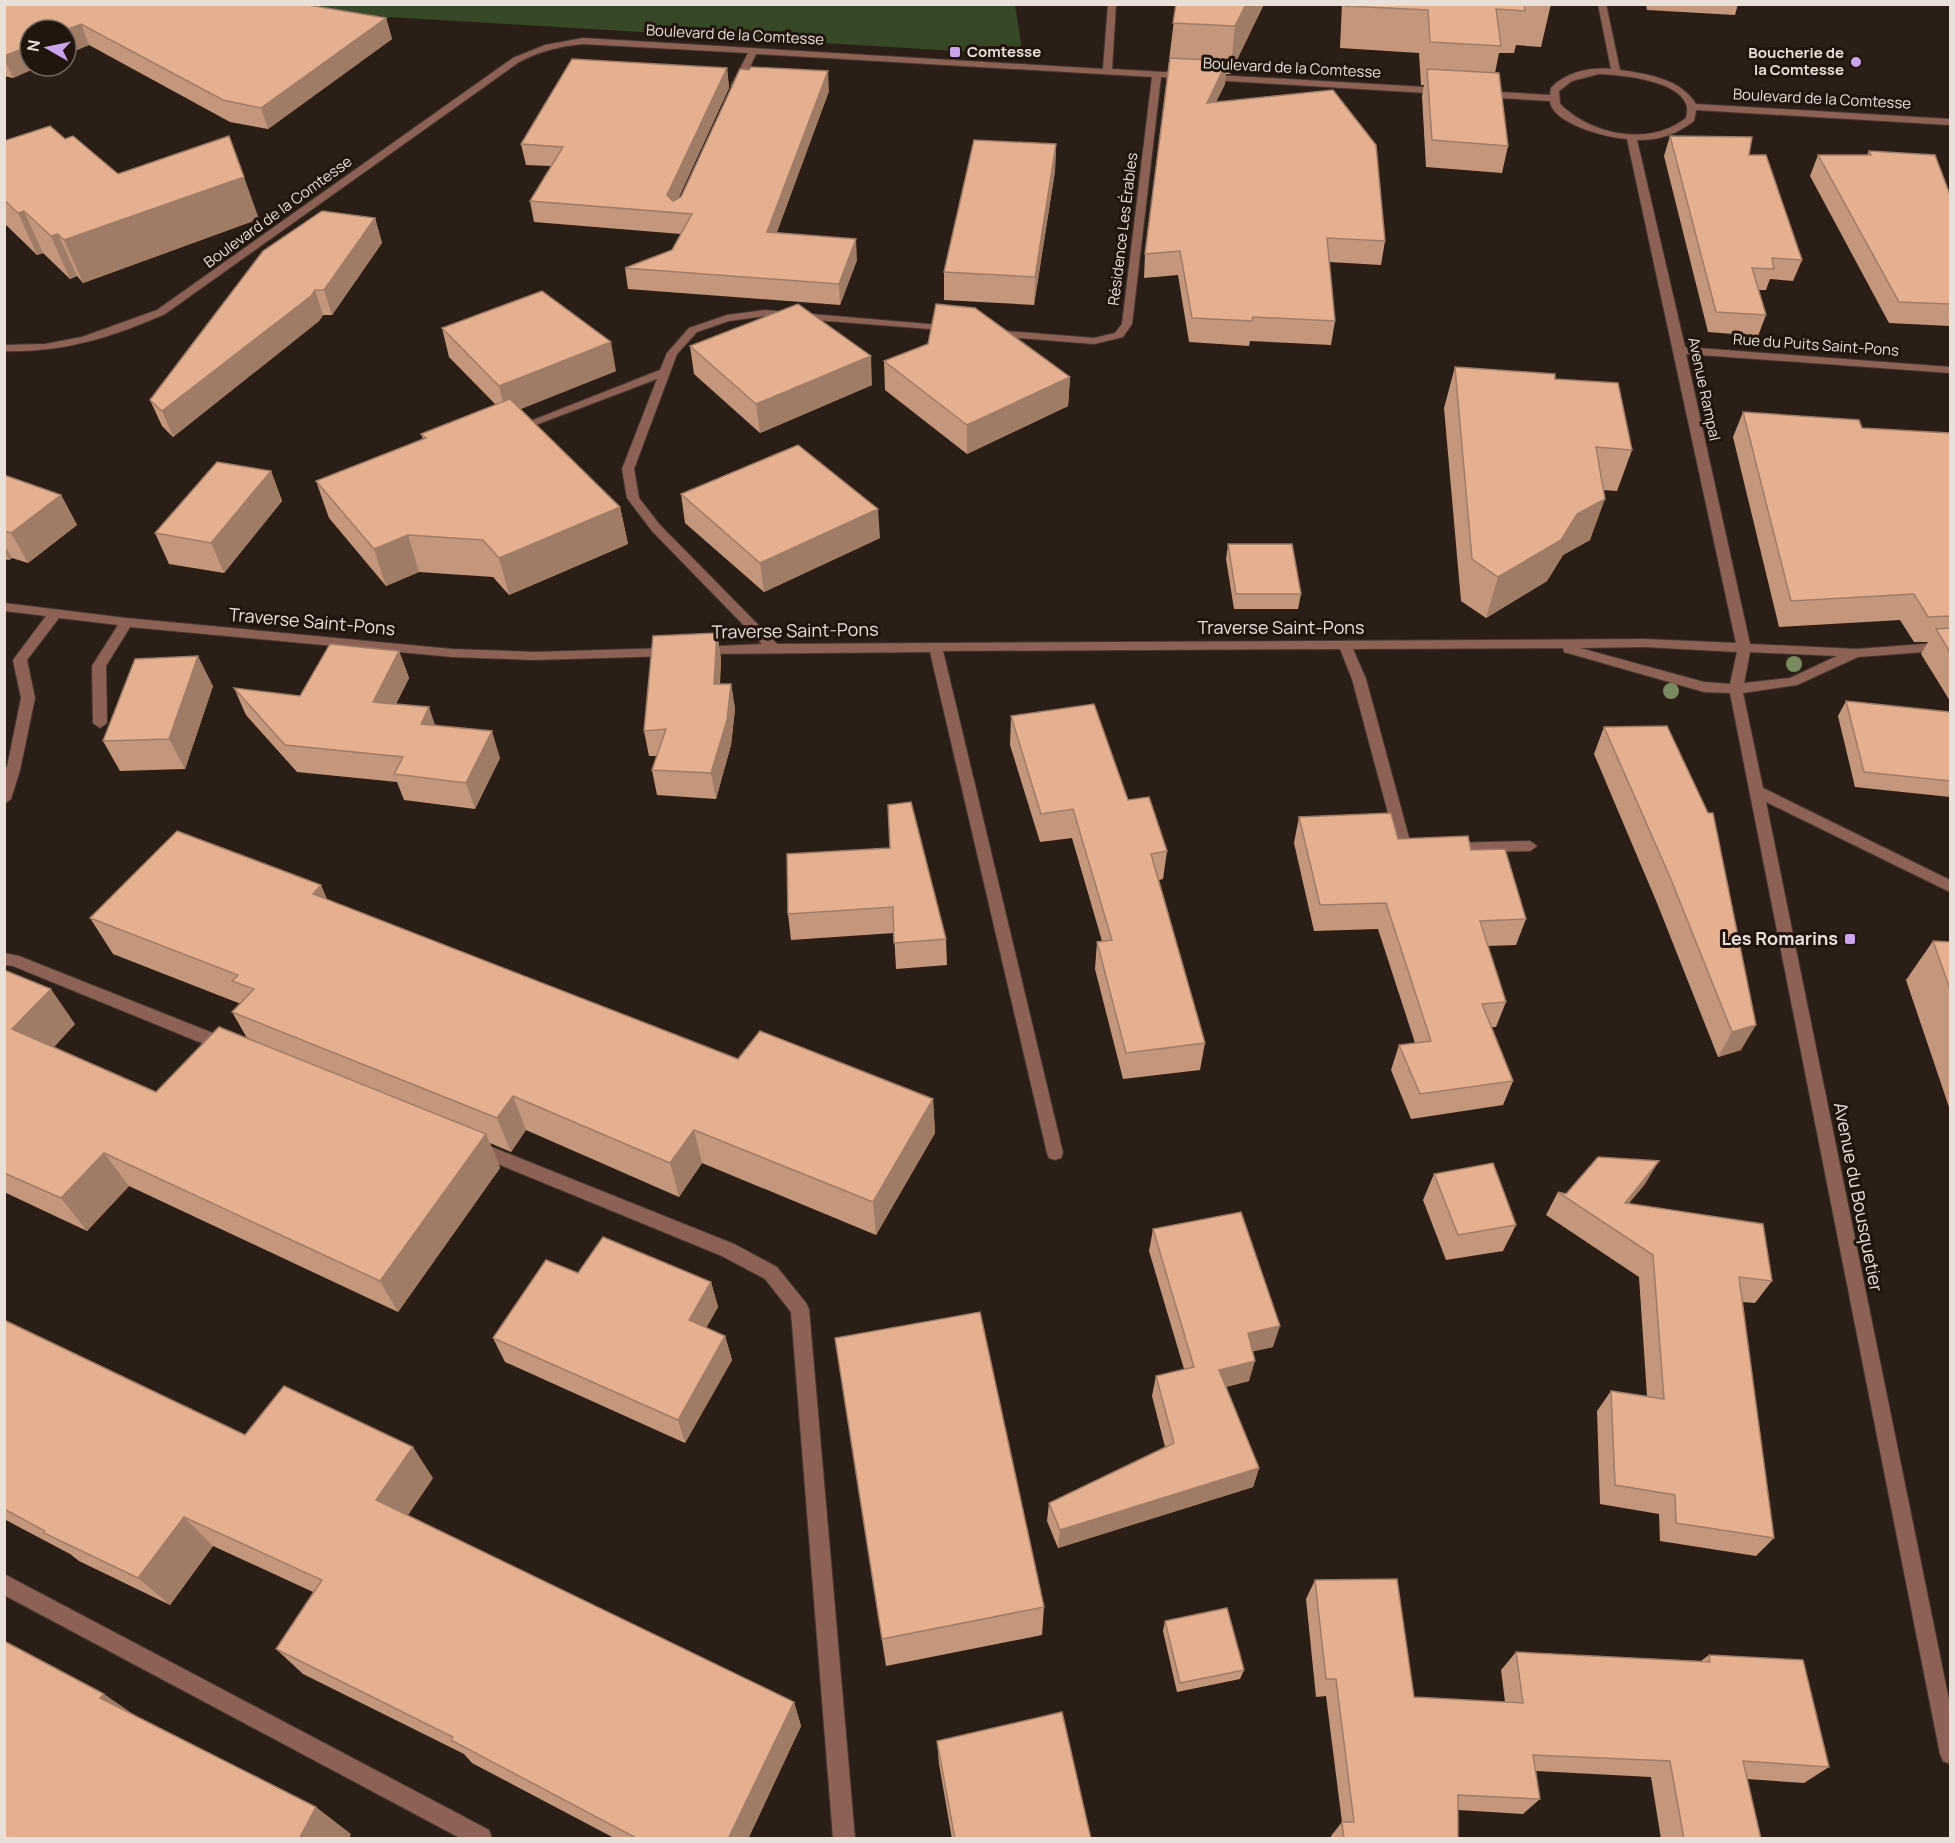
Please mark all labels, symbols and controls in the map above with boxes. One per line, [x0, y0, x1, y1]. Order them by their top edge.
north arrow [18, 18, 78, 78]
street label: Boulevard de la Comtesse [645, 19, 825, 50]
text: N [21, 38, 45, 53]
place label: Comtesse [967, 41, 1041, 62]
place label: Boucherie de la Comtesse [1748, 42, 1844, 80]
marker: Comtesse [948, 45, 962, 59]
street label: Boulevard de la Comtesse [1202, 52, 1382, 83]
marker: Boucherie de la Comtesse [1849, 55, 1863, 69]
street label: Boulevard de la Comtesse [1732, 83, 1912, 114]
street label: Boulevard de la Comtesse [199, 151, 356, 273]
street label: Résidence Les Érables [1103, 151, 1142, 307]
street label: Rue du Puits Saint-Pons [1732, 328, 1900, 361]
street label: Avenue Rampal [1683, 335, 1726, 443]
street label: Traverse Saint-Pons [228, 602, 396, 640]
street label: Traverse Saint-Pons [1198, 615, 1364, 639]
street label: Traverse Saint-Pons [711, 617, 879, 643]
place label: Les Romarins [1721, 926, 1838, 950]
marker: Les Romarins [1843, 932, 1857, 946]
street label: Avenue du Bousquetier [1829, 1100, 1889, 1294]

